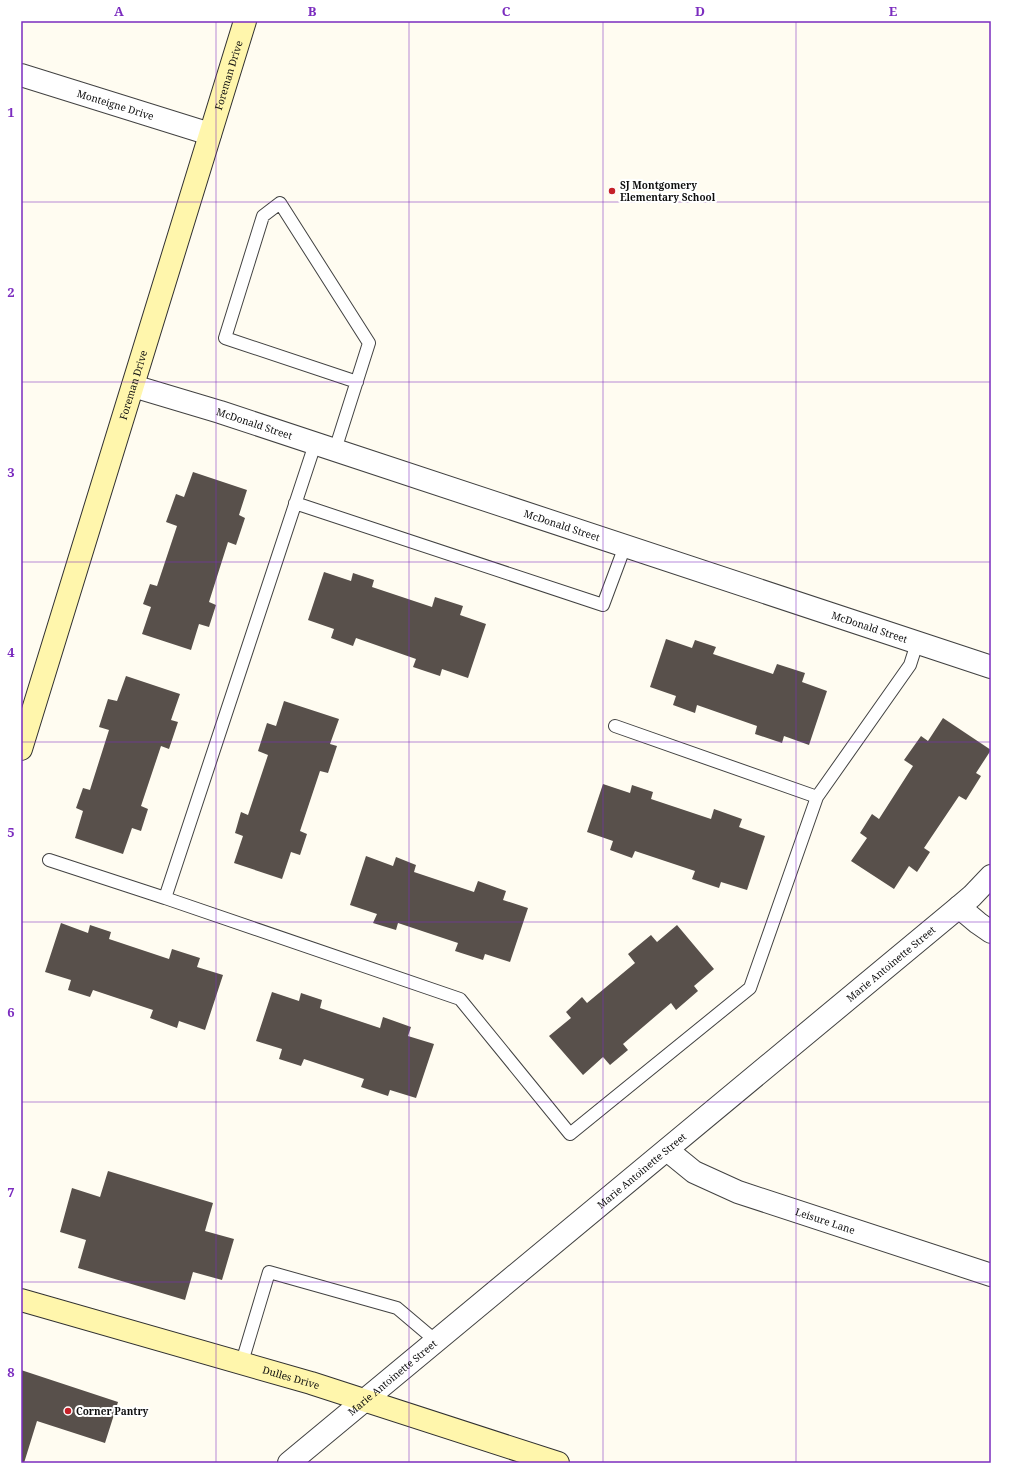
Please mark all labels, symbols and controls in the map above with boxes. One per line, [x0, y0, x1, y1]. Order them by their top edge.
text: A [114, 2, 124, 20]
text: B [308, 2, 317, 20]
text: C [502, 2, 511, 20]
text: D [695, 2, 705, 20]
text: E [889, 2, 898, 20]
street label: Foreman Drive [211, 39, 246, 112]
street label: Monteigne Drive [75, 86, 156, 123]
text: 1 [7, 103, 15, 121]
place label: SJ Montgomery Elementary School [620, 178, 716, 204]
marker: SJ Montgomery Elementary School [607, 186, 617, 196]
text: 2 [7, 283, 15, 301]
street label: Foreman Drive [116, 348, 150, 421]
street label: McDonald Street [215, 404, 295, 443]
text: 3 [7, 463, 15, 481]
street label: McDonald Street [522, 506, 602, 544]
street label: McDonald Street [830, 608, 910, 646]
text: 4 [7, 643, 15, 661]
text: 5 [7, 823, 15, 841]
street label: Marie Antoinette Street [843, 922, 939, 1005]
text: 6 [7, 1003, 15, 1021]
street label: Marie Antoinette Street [594, 1129, 689, 1212]
text: 7 [7, 1183, 15, 1201]
street label: Leisure Lane [794, 1204, 857, 1237]
street label: Marie Antoinette Street [345, 1336, 440, 1418]
text: 8 [7, 1363, 15, 1381]
street label: Dulles Drive [261, 1363, 321, 1392]
place label: Corner Pantry [76, 1404, 149, 1418]
marker: Corner Pantry [63, 1406, 73, 1416]

